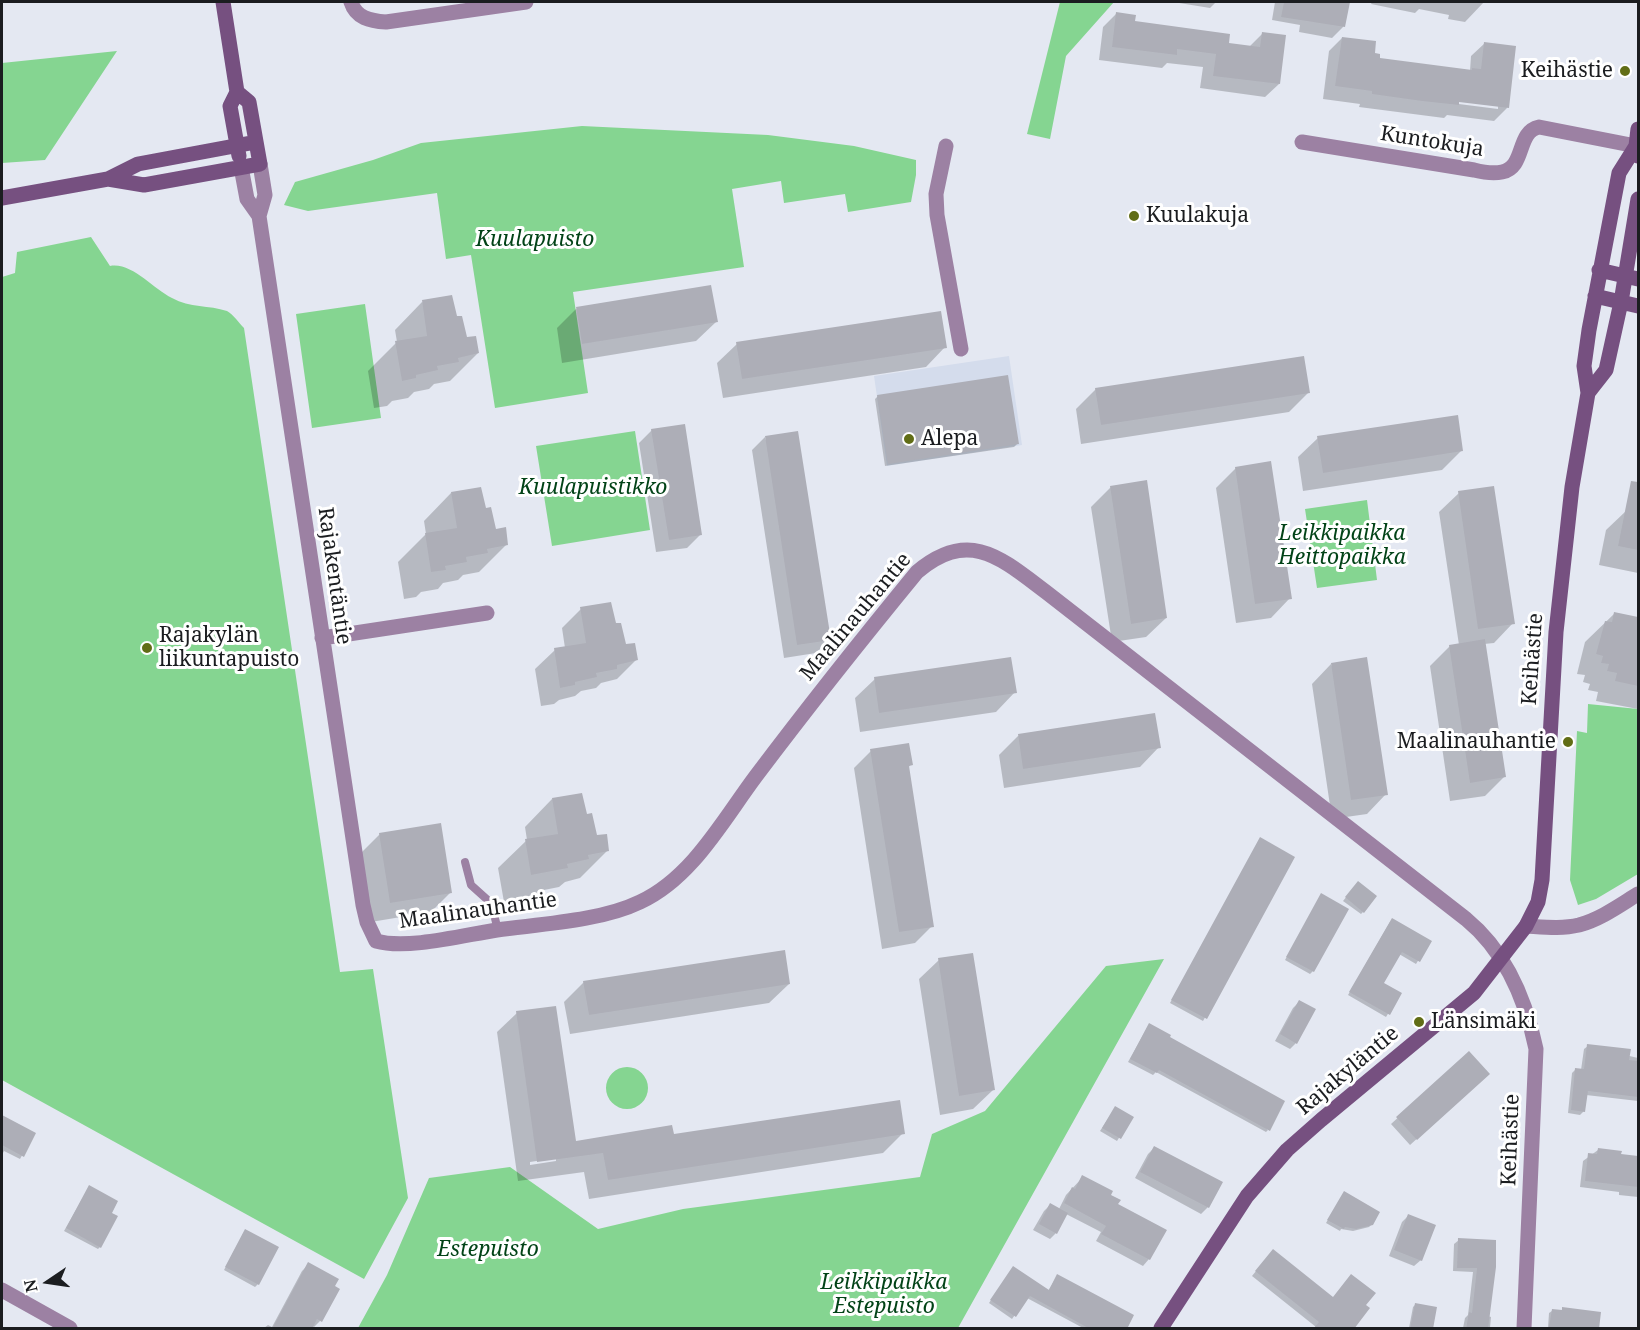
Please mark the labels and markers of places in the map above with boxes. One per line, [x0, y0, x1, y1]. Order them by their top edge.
place label: Keihästie [1521, 58, 1613, 84]
marker: Keihästie [1618, 64, 1632, 78]
place label: Kuulakuja [1146, 203, 1249, 229]
marker: Kuulakuja [1127, 209, 1141, 223]
place label: Alepa [921, 426, 978, 452]
marker: Alepa [902, 432, 916, 446]
place label: Rajakylän liikuntapuisto [159, 623, 299, 673]
marker: Rajakylän liikuntapuisto [140, 641, 154, 655]
place label: Maalinauhantie [1397, 729, 1556, 755]
marker: Maalinauhantie [1561, 735, 1575, 749]
place label: Länsimäki [1431, 1009, 1536, 1035]
marker: Länsimäki [1412, 1015, 1426, 1029]

